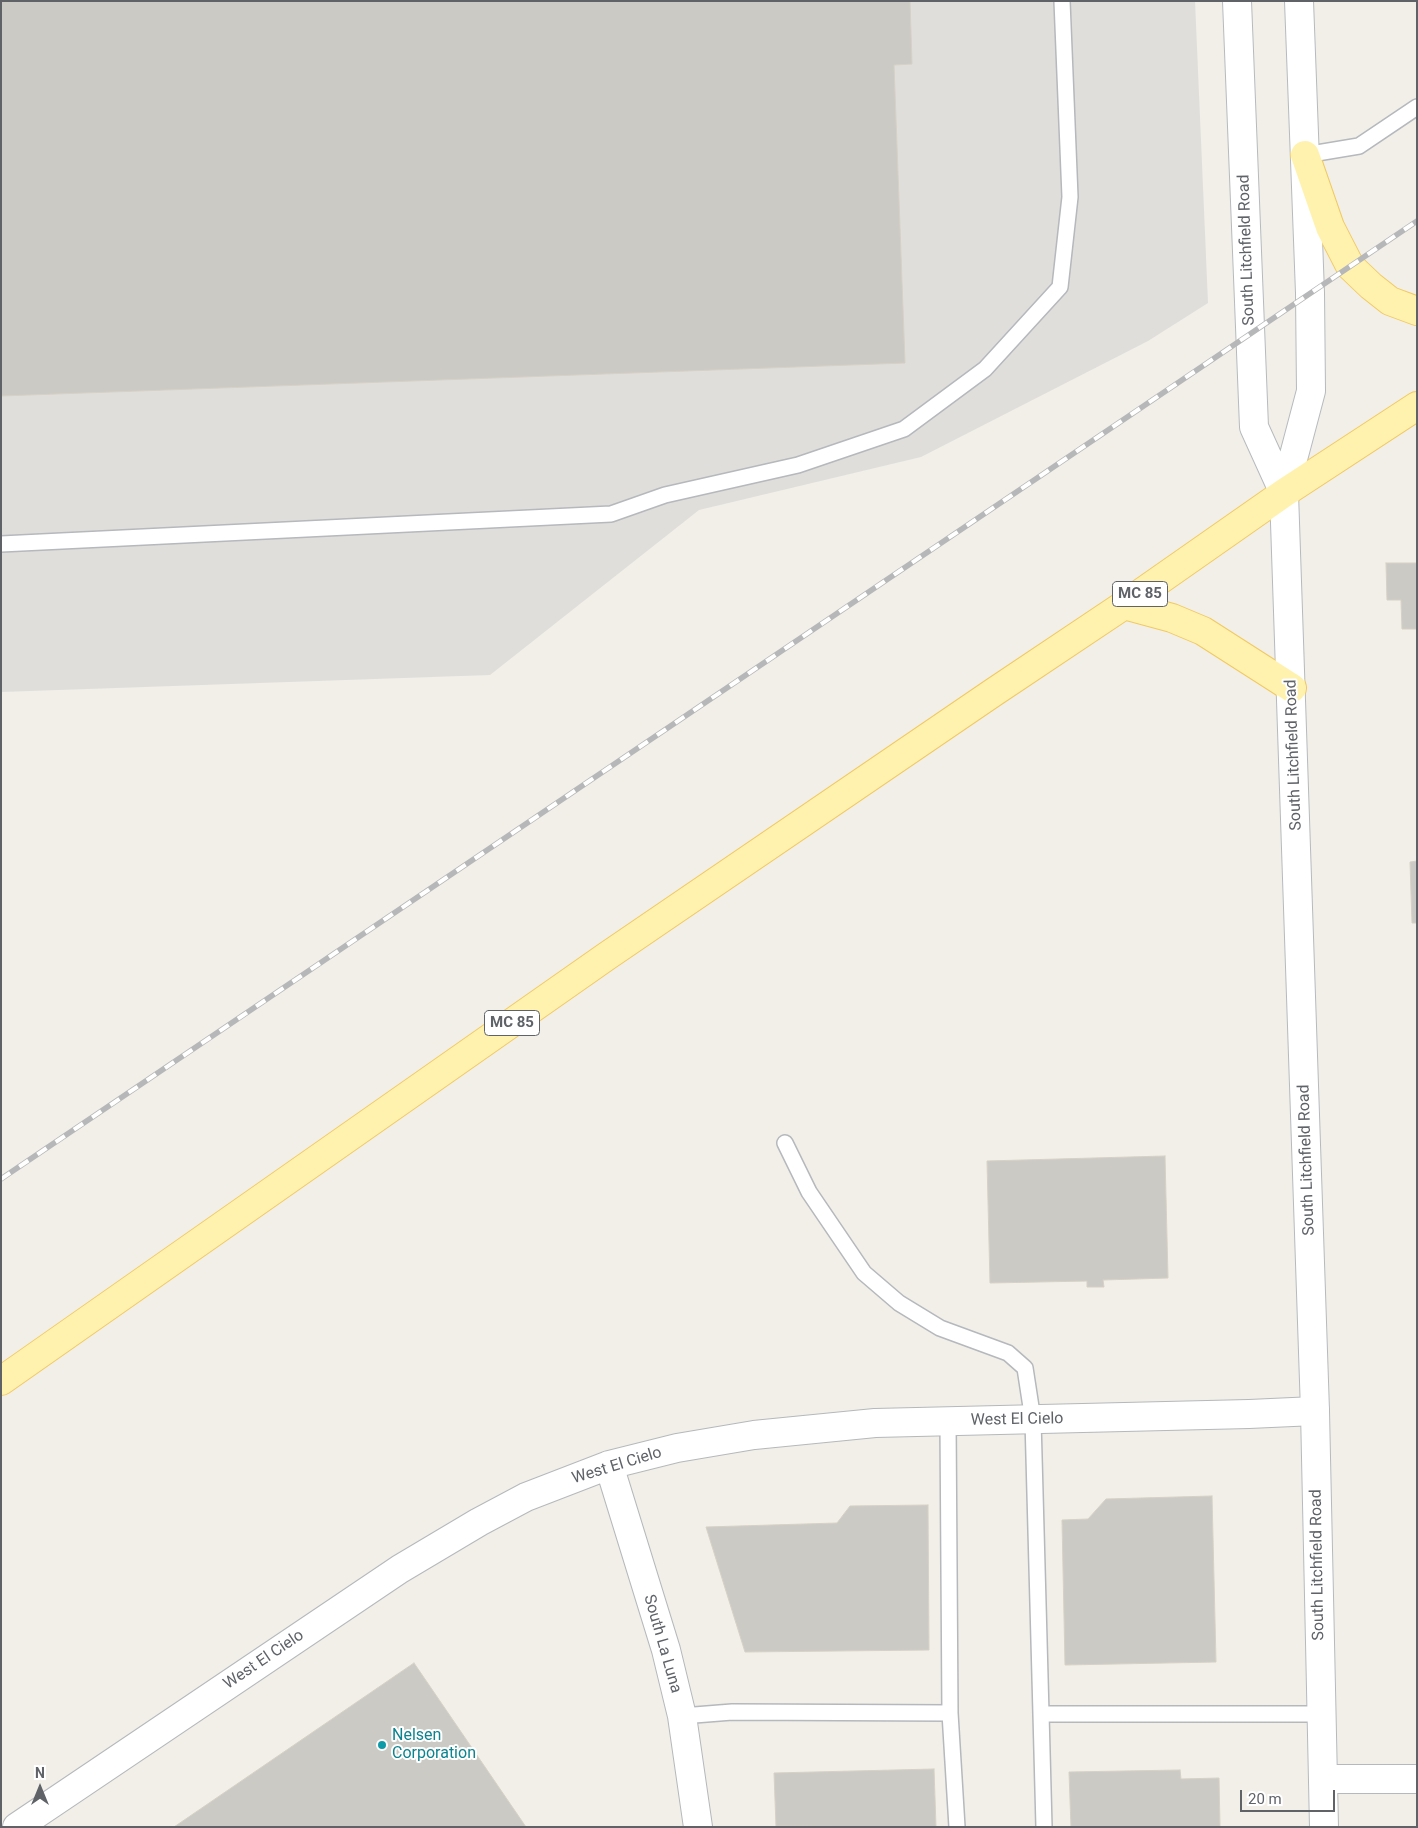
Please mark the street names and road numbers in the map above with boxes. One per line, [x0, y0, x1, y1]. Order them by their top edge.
street label: South Litchfield Road [1235, 174, 1259, 326]
road number: MC 85 [1112, 582, 1168, 606]
street label: South Litchfield Road [1282, 679, 1306, 831]
road number: MC 85 [484, 1010, 540, 1036]
street label: South Litchfield Road [1295, 1084, 1319, 1236]
street label: West El Cielo [971, 1410, 1063, 1430]
street label: West El Cielo [570, 1443, 664, 1489]
street label: South Litchfield Road [1307, 1489, 1329, 1641]
street label: South La Luna [639, 1593, 685, 1695]
street label: West El Cielo [220, 1626, 308, 1694]

